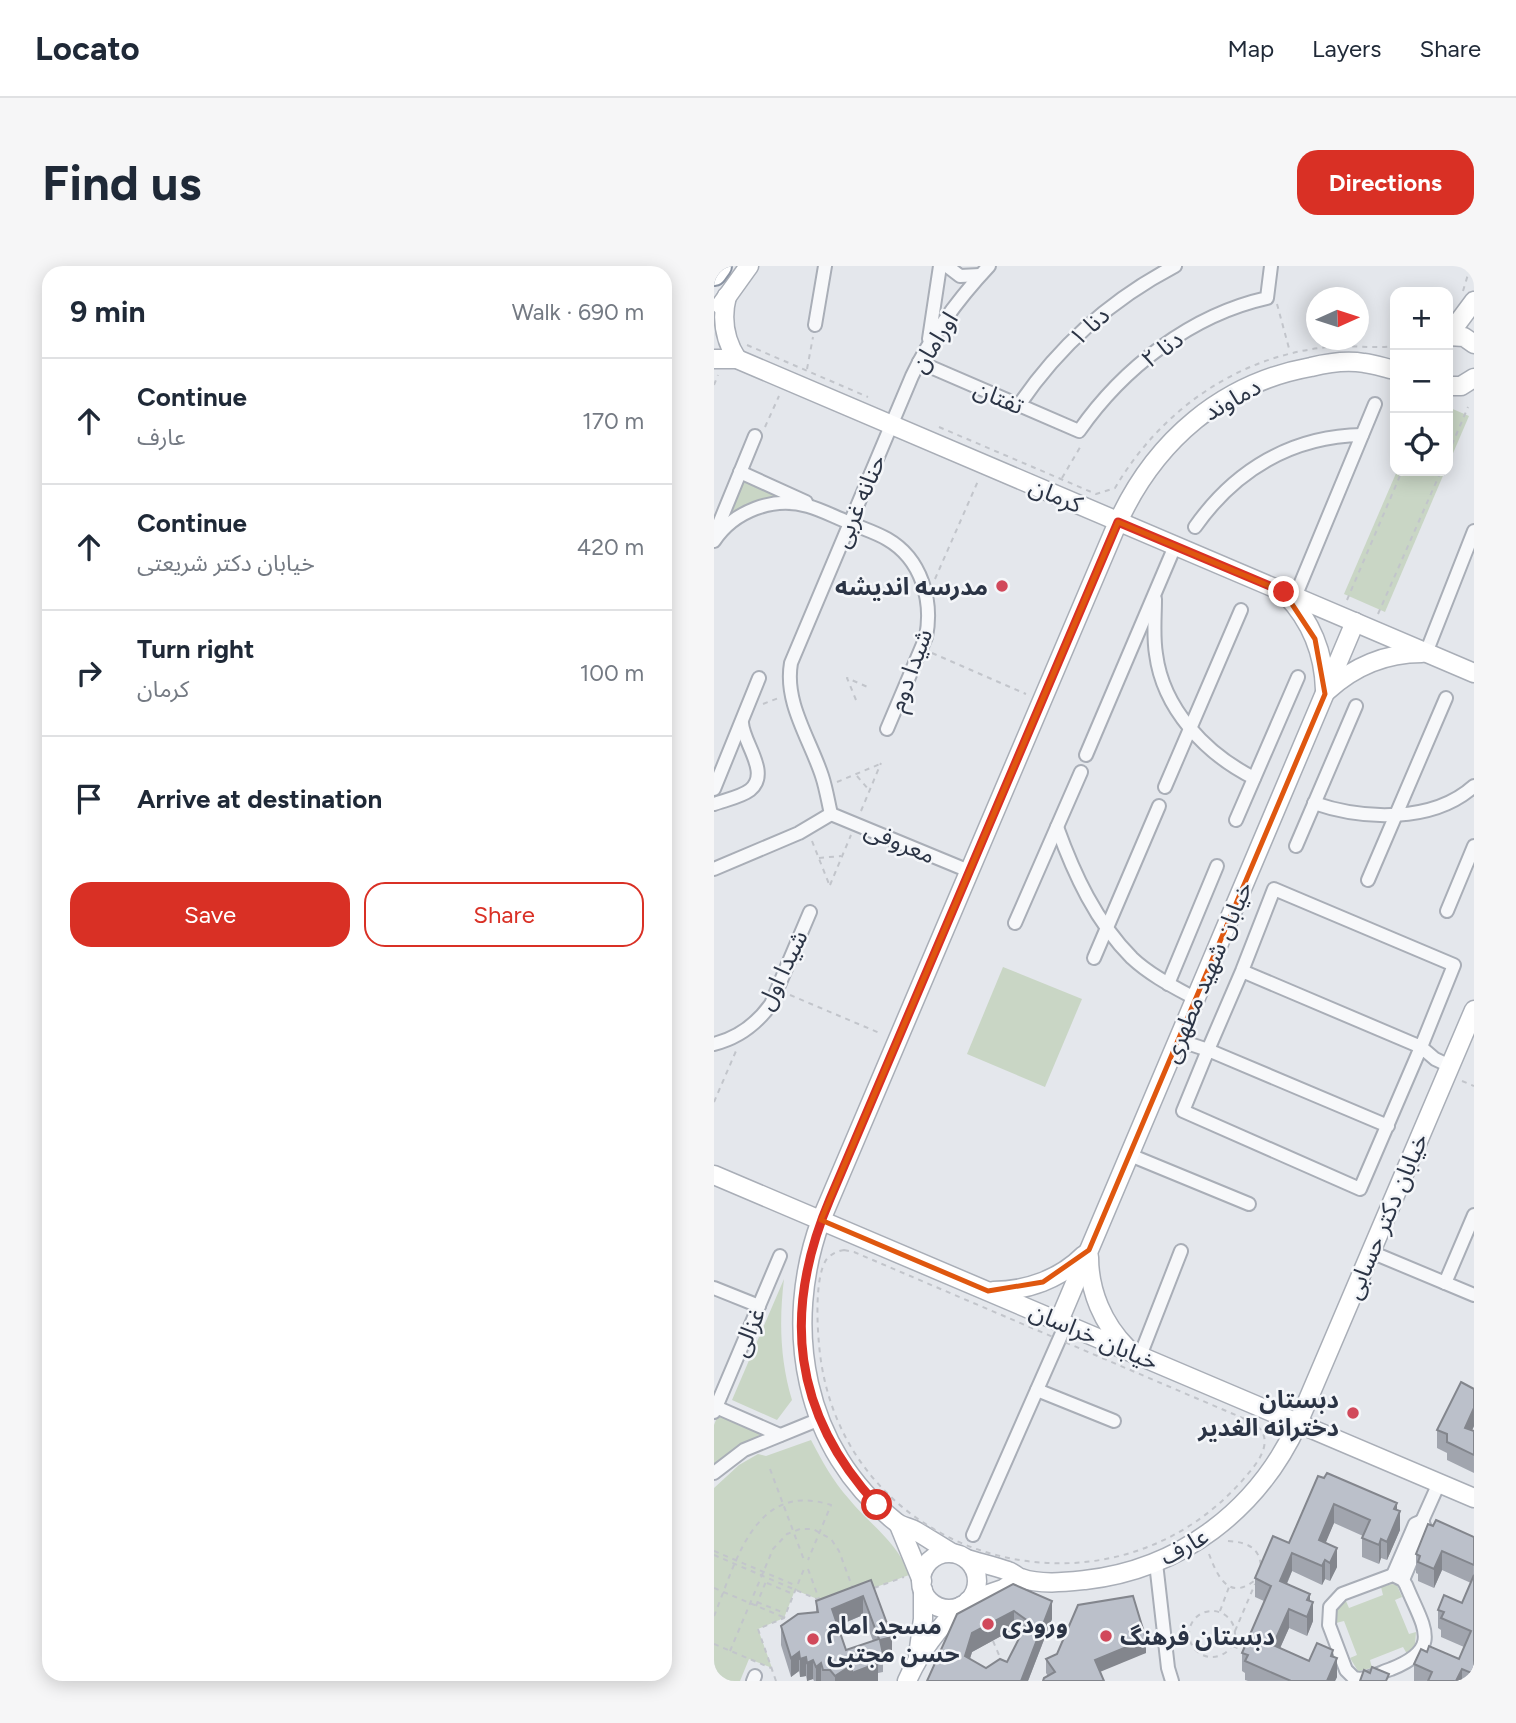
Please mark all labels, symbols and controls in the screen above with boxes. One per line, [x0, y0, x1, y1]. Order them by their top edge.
text: Locato [35, 29, 140, 68]
text: Map [1227, 34, 1274, 63]
text: Layers [1312, 34, 1381, 63]
text: Share [1419, 34, 1481, 63]
button: Directions [1297, 150, 1474, 215]
text: Find us [42, 153, 201, 212]
north arrow [1306, 287, 1369, 350]
map controls [1390, 287, 1453, 476]
button: + [1390, 287, 1453, 350]
text: 9 min [70, 293, 146, 330]
text: Walk · 690 m [512, 298, 644, 326]
street label: دنا ۱ [1063, 300, 1115, 352]
street label: اورامان [904, 306, 964, 378]
street label: دنا ۲ [1135, 324, 1189, 374]
button: − [1390, 350, 1453, 413]
street label: دماوند [1198, 372, 1266, 426]
street label: تفتان [970, 374, 1028, 420]
text: Continue [137, 381, 247, 413]
icon: ahead [70, 402, 108, 440]
text: 170 m [582, 407, 644, 435]
button: locate [1390, 413, 1453, 476]
text: عارف [137, 423, 186, 451]
street label: حنانه غربی [826, 450, 892, 552]
street label: کرمان [1025, 471, 1088, 519]
text: Continue [137, 507, 247, 539]
icon: ahead [70, 528, 108, 566]
text: 420 m [577, 533, 644, 561]
text: خیابان دکتر شریعتی [137, 549, 315, 577]
place label: مدرسه اندیشه [835, 572, 988, 601]
route end [1268, 576, 1299, 607]
marker: مدرسه اندیشه [994, 578, 1010, 594]
street label: شیدا دوم [882, 625, 942, 717]
text: Turn right [137, 633, 254, 665]
icon: right [70, 654, 108, 692]
text: 100 m [580, 659, 644, 687]
text: کرمان [137, 675, 189, 703]
icon: arrive [70, 780, 108, 818]
text: Arrive at destination [137, 783, 382, 815]
street label: معروفی [860, 814, 940, 870]
street label: خیابان شهید مطهری [1156, 877, 1258, 1067]
button: Save [70, 882, 350, 947]
button: Share [364, 882, 644, 947]
street label: شیدا اول [750, 925, 814, 1015]
street label: خیابان دکتر حسابی [1338, 1129, 1434, 1303]
street label: خیابان خراسان [1025, 1296, 1163, 1376]
street label: غزالی [725, 1303, 771, 1361]
place label: دبستان دخترانه الغدیر [1197, 1385, 1339, 1442]
marker: دبستان دخترانه الغدیر [1345, 1405, 1361, 1421]
route start [861, 1489, 892, 1520]
street label: عارف [1155, 1521, 1213, 1571]
place label: ورودی [1002, 1610, 1068, 1639]
place label: مسجد امام حسن مجتبی [827, 1611, 959, 1668]
marker: ورودی [980, 1616, 996, 1632]
place label: دبستان فرهنگ [1120, 1622, 1275, 1651]
marker: دبستان فرهنگ [1098, 1628, 1114, 1644]
marker: مسجد امام حسن مجتبی [805, 1631, 821, 1647]

